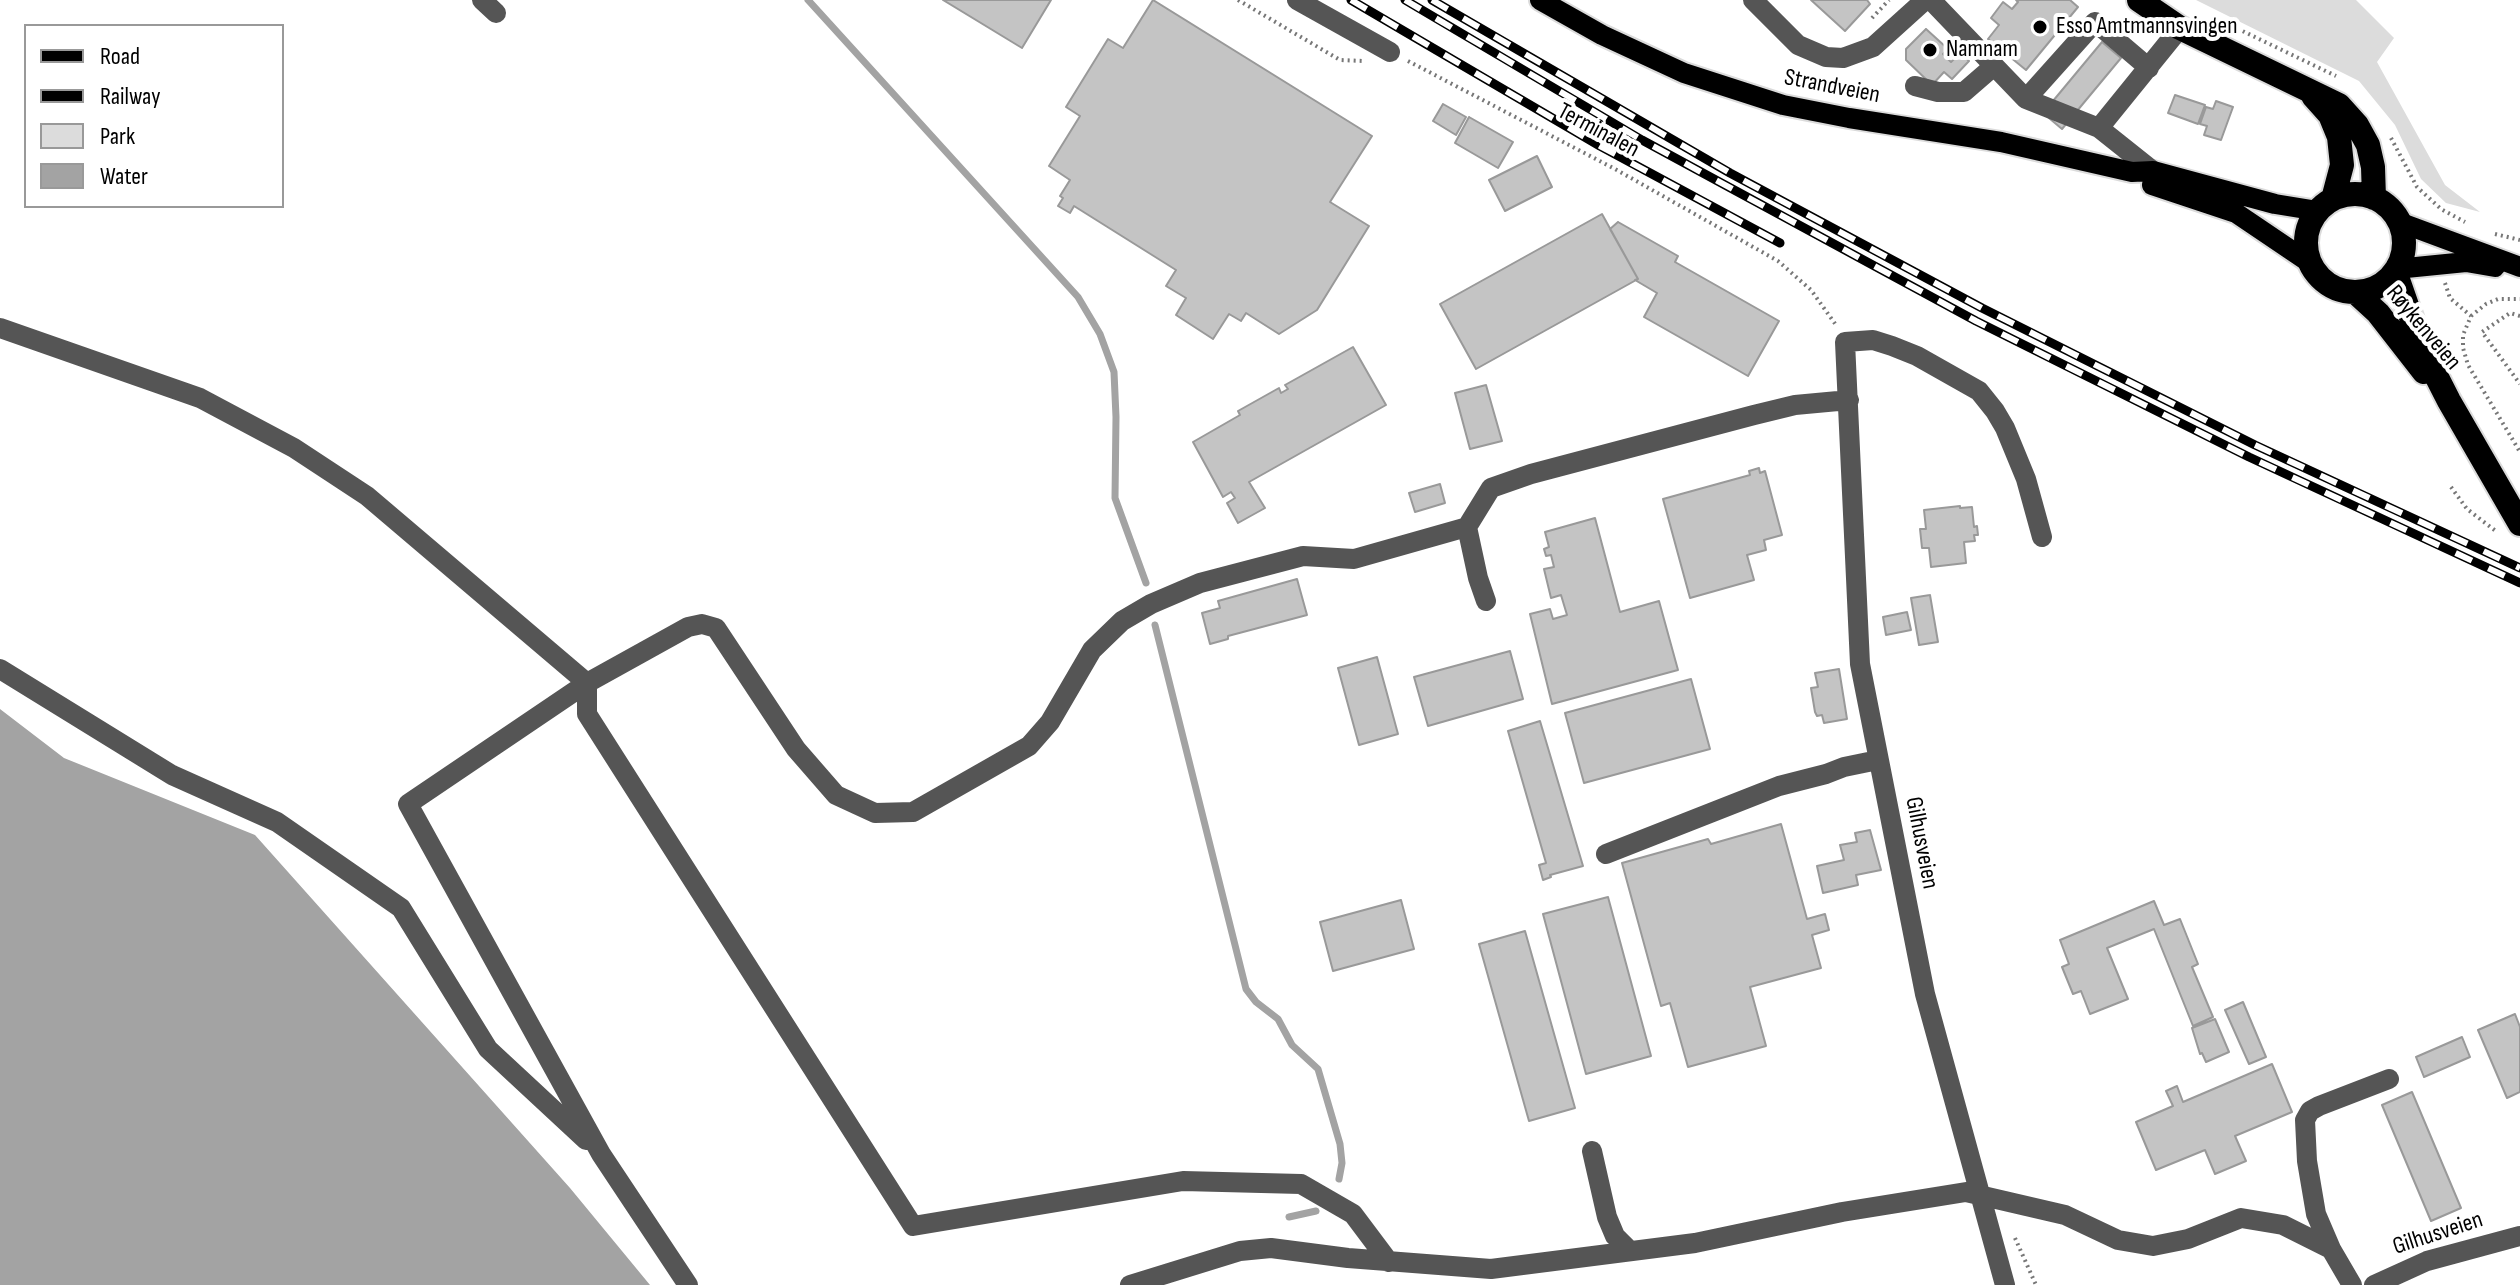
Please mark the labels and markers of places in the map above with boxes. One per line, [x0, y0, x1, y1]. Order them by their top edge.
place label: Esso Amtmannsvingen [2056, 13, 2237, 41]
marker: Esso Amtmannsvingen [2031, 18, 2049, 36]
place label: Namnam [1946, 36, 2018, 64]
marker: Namnam [1921, 41, 1939, 59]

